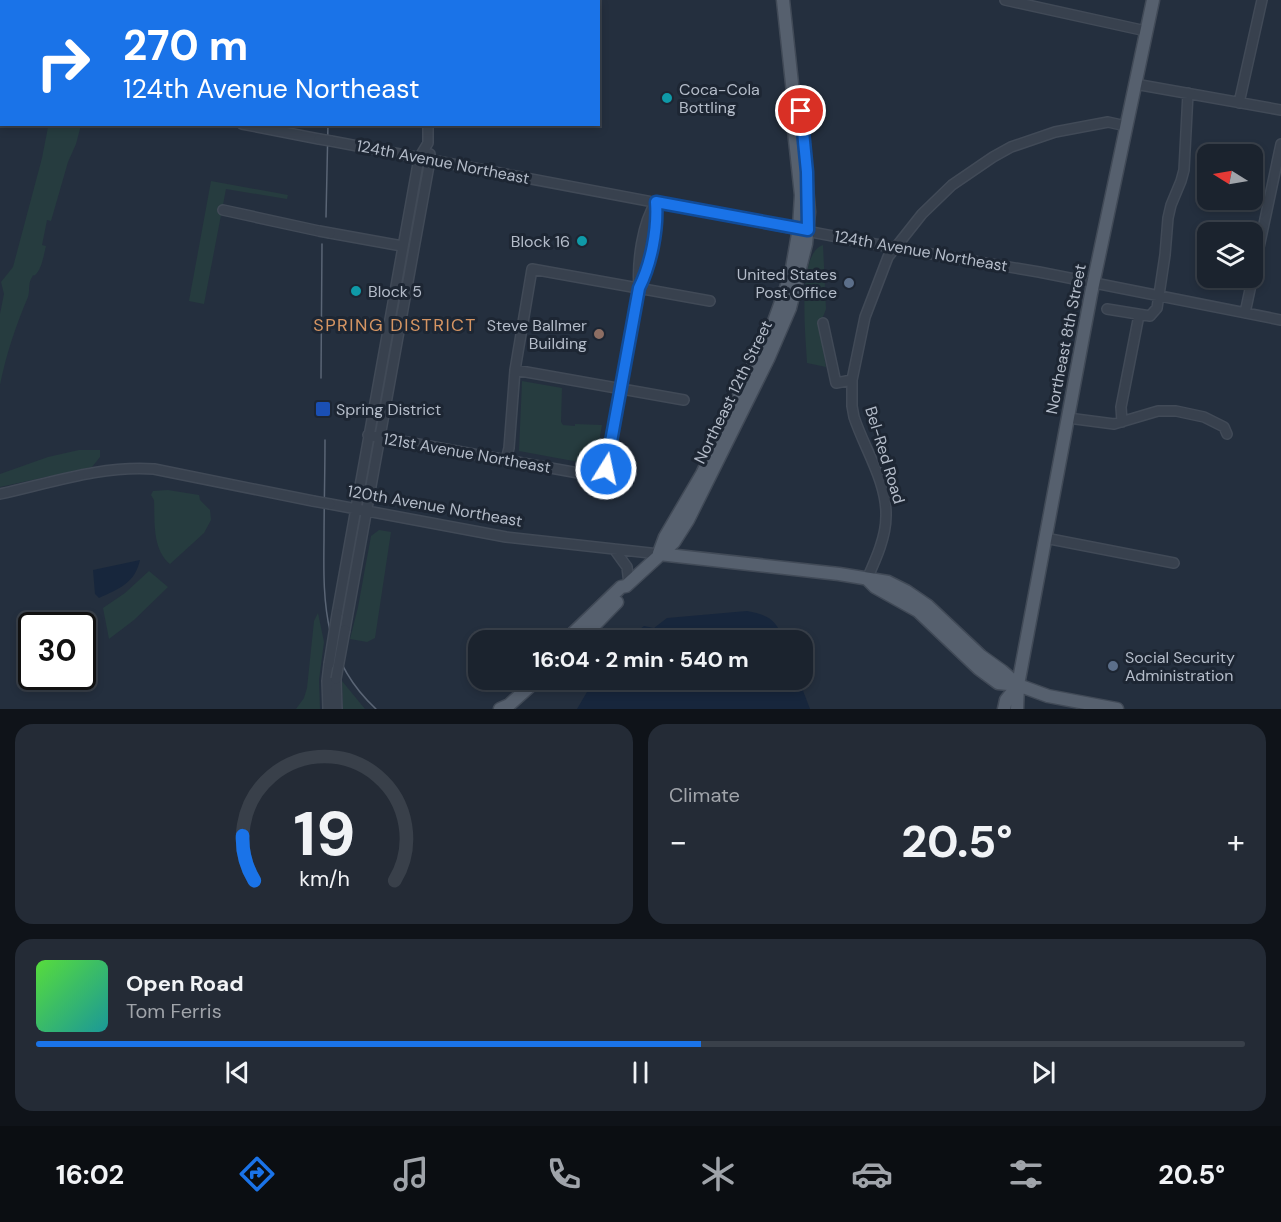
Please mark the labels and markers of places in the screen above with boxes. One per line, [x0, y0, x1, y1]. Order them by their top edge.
place label: Coca-Cola Bottling [679, 79, 760, 118]
pin [775, 85, 826, 136]
marker: Coca-Cola Bottling [660, 91, 674, 105]
place label: Block 16 [511, 231, 570, 252]
marker: Block 16 [575, 234, 589, 248]
place label: United States Post Office [737, 264, 837, 303]
marker: United States Post Office [842, 276, 856, 290]
place label: Block 5 [368, 281, 422, 302]
marker: Block 5 [349, 284, 363, 298]
place label: Steve Ballmer Building [487, 315, 587, 354]
marker: Steve Ballmer Building [592, 327, 606, 341]
place label: Spring District [336, 399, 441, 420]
marker: Spring District [314, 400, 332, 418]
place label: Social Security Administration [1125, 647, 1235, 686]
marker: Social Security Administration [1106, 659, 1120, 673]

